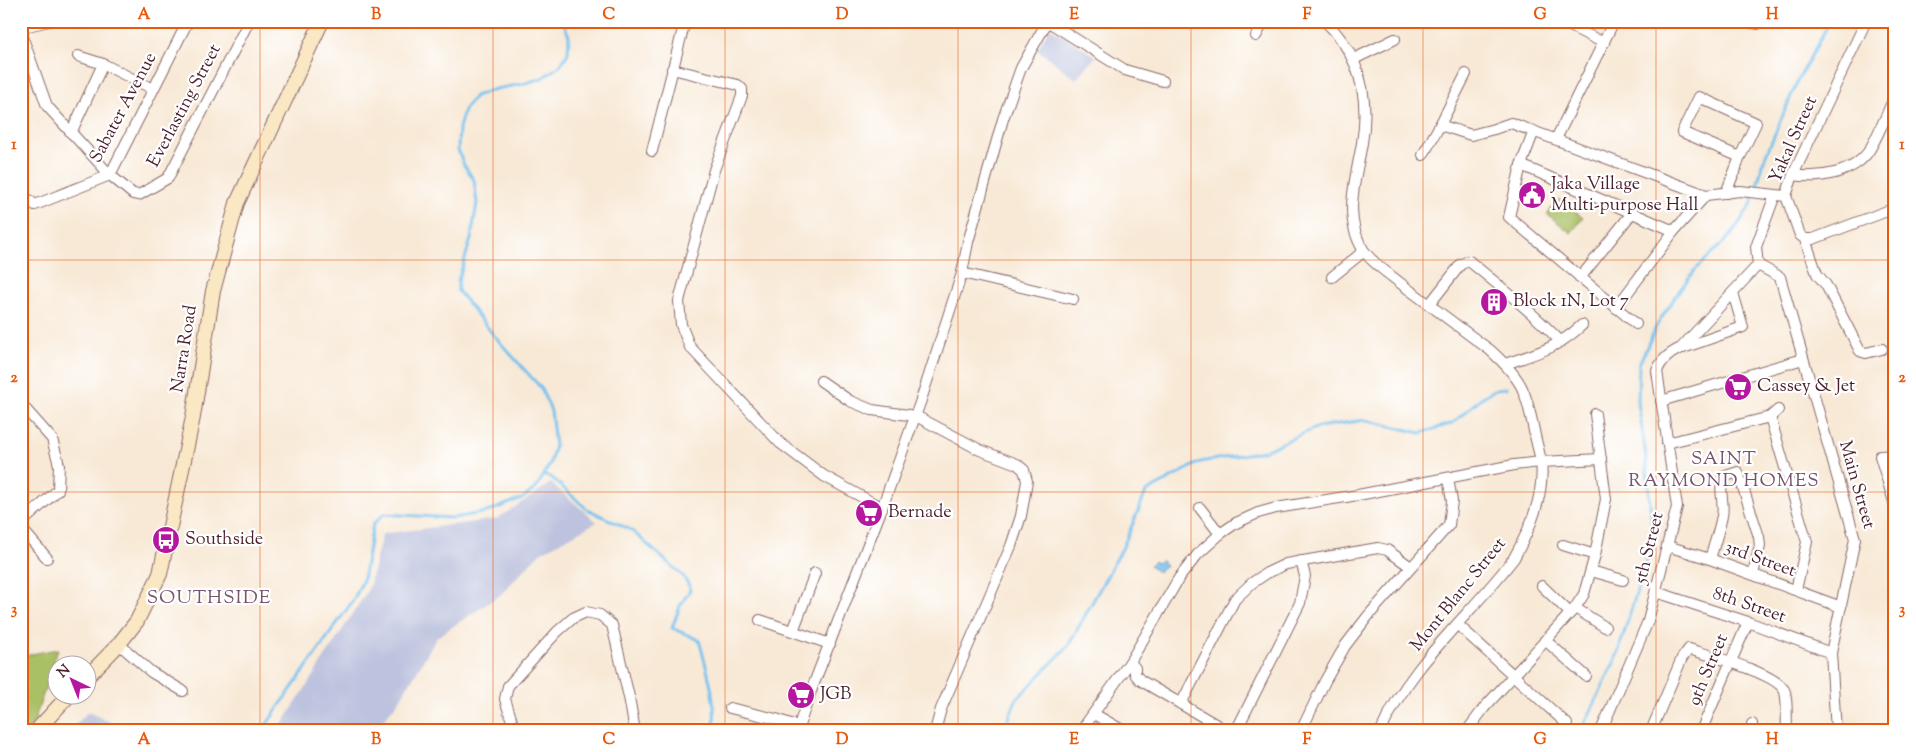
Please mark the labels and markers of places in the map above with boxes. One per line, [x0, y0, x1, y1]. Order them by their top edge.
place label: Jaka Village Multi-purpose Hall [1550, 172, 1698, 219]
public building icon: Jaka Village Multi-purpose Hall [1517, 180, 1547, 210]
building icon: Block 1N, Lot 7 [1479, 287, 1509, 317]
place label: Block 1N, Lot 7 [1513, 289, 1629, 315]
supermarket icon: Cassey & Jet [1723, 372, 1753, 402]
place label: Cassey & Jet [1757, 374, 1855, 400]
supermarket icon: Bernade [854, 498, 884, 528]
place label: Bernade [888, 500, 952, 526]
bus stop icon: Southside [151, 525, 181, 555]
place label: Southside [185, 527, 263, 553]
supermarket icon: JGB [786, 680, 816, 710]
place label: JGB [819, 682, 851, 708]

